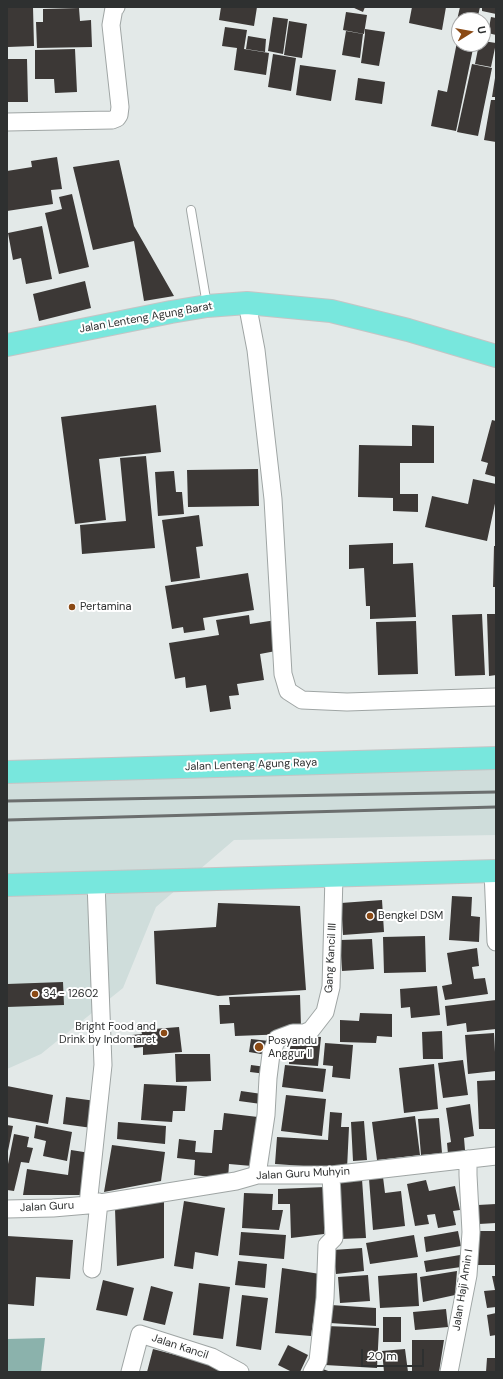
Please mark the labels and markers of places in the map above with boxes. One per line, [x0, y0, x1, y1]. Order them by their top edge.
place label: Pertamina [80, 600, 131, 614]
marker: Pertamina [67, 602, 77, 612]
place label: Bengkel DSM [378, 909, 443, 923]
marker: Bengkel DSM [365, 911, 375, 921]
place label: 34 - 12602 [43, 987, 98, 1001]
marker: 34 - 12602 [30, 989, 40, 999]
place label: Bright Food and Drink by Indomaret [59, 1020, 156, 1046]
marker: Bright Food and Drink by Indomaret [159, 1028, 169, 1038]
place label: Posyandu Anggur II [268, 1034, 317, 1060]
marker: Posyandu Anggur II [253, 1041, 265, 1053]

